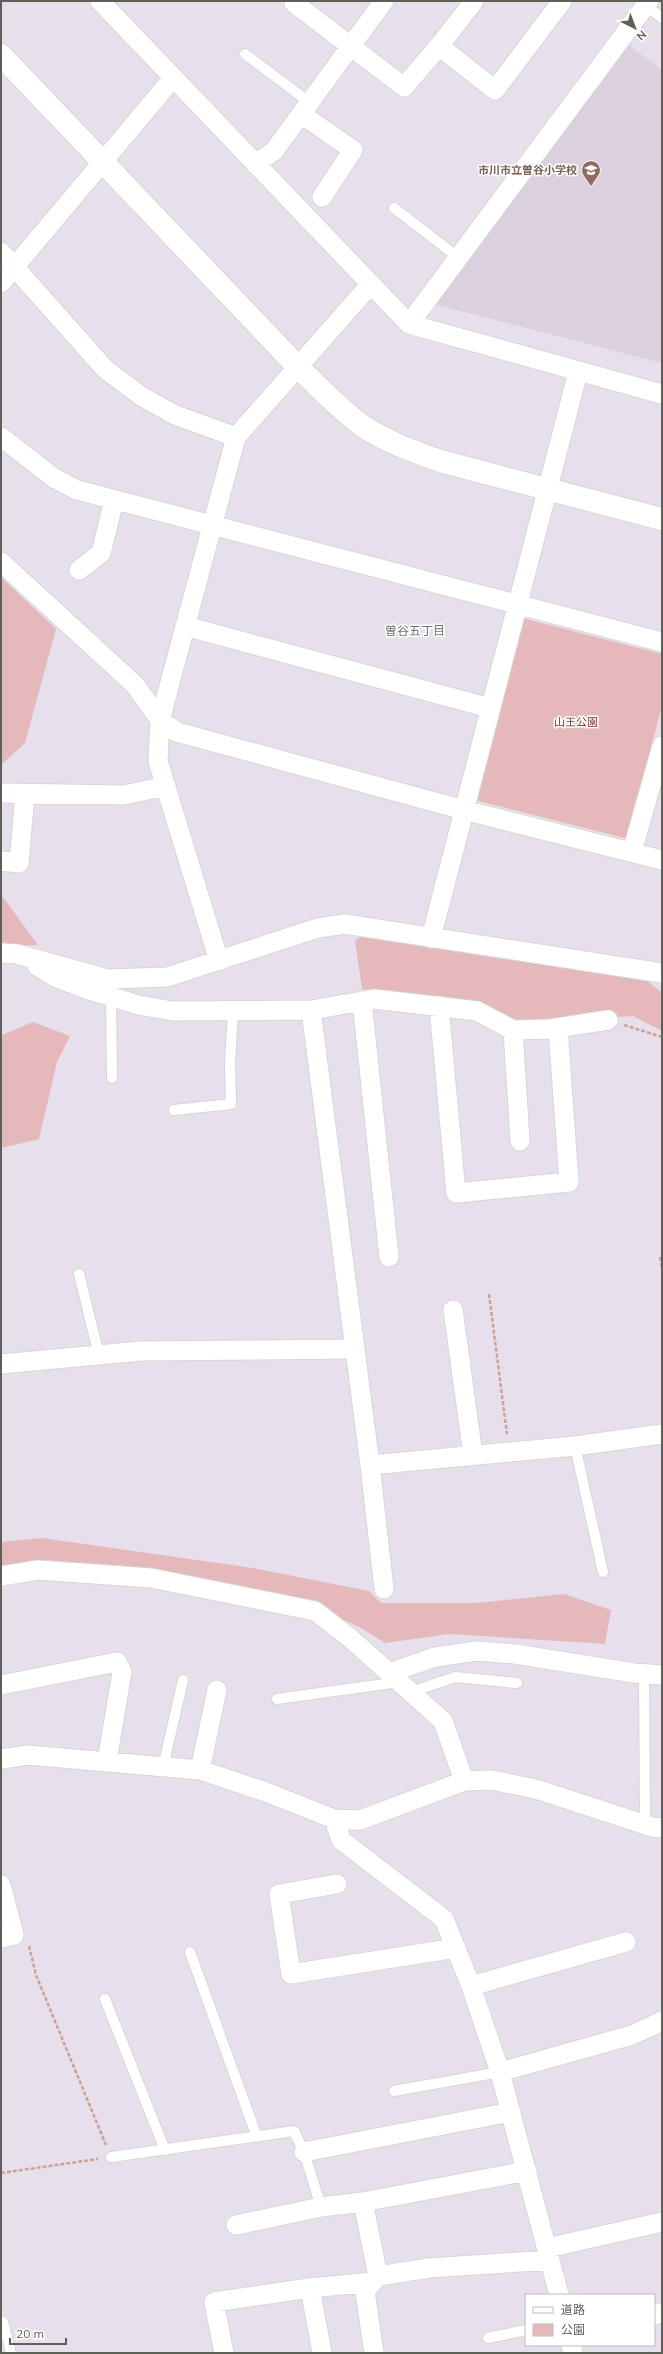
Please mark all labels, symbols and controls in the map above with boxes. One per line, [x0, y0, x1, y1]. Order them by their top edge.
north arrow [615, 8, 655, 48]
text: N [634, 27, 649, 43]
school or university icon: 市川市立曽谷小学校 [580, 159, 602, 187]
place label: 市川市立曽谷小学校 [478, 163, 577, 177]
district label: 曽谷五丁目 [385, 623, 445, 638]
park label: 山王公園 [554, 715, 598, 729]
legend [525, 2294, 655, 2346]
text: 道路 [561, 2302, 585, 2317]
scale bar [10, 2320, 66, 2346]
text: 公園 [561, 2322, 585, 2337]
text: 20 m [16, 2326, 44, 2341]

